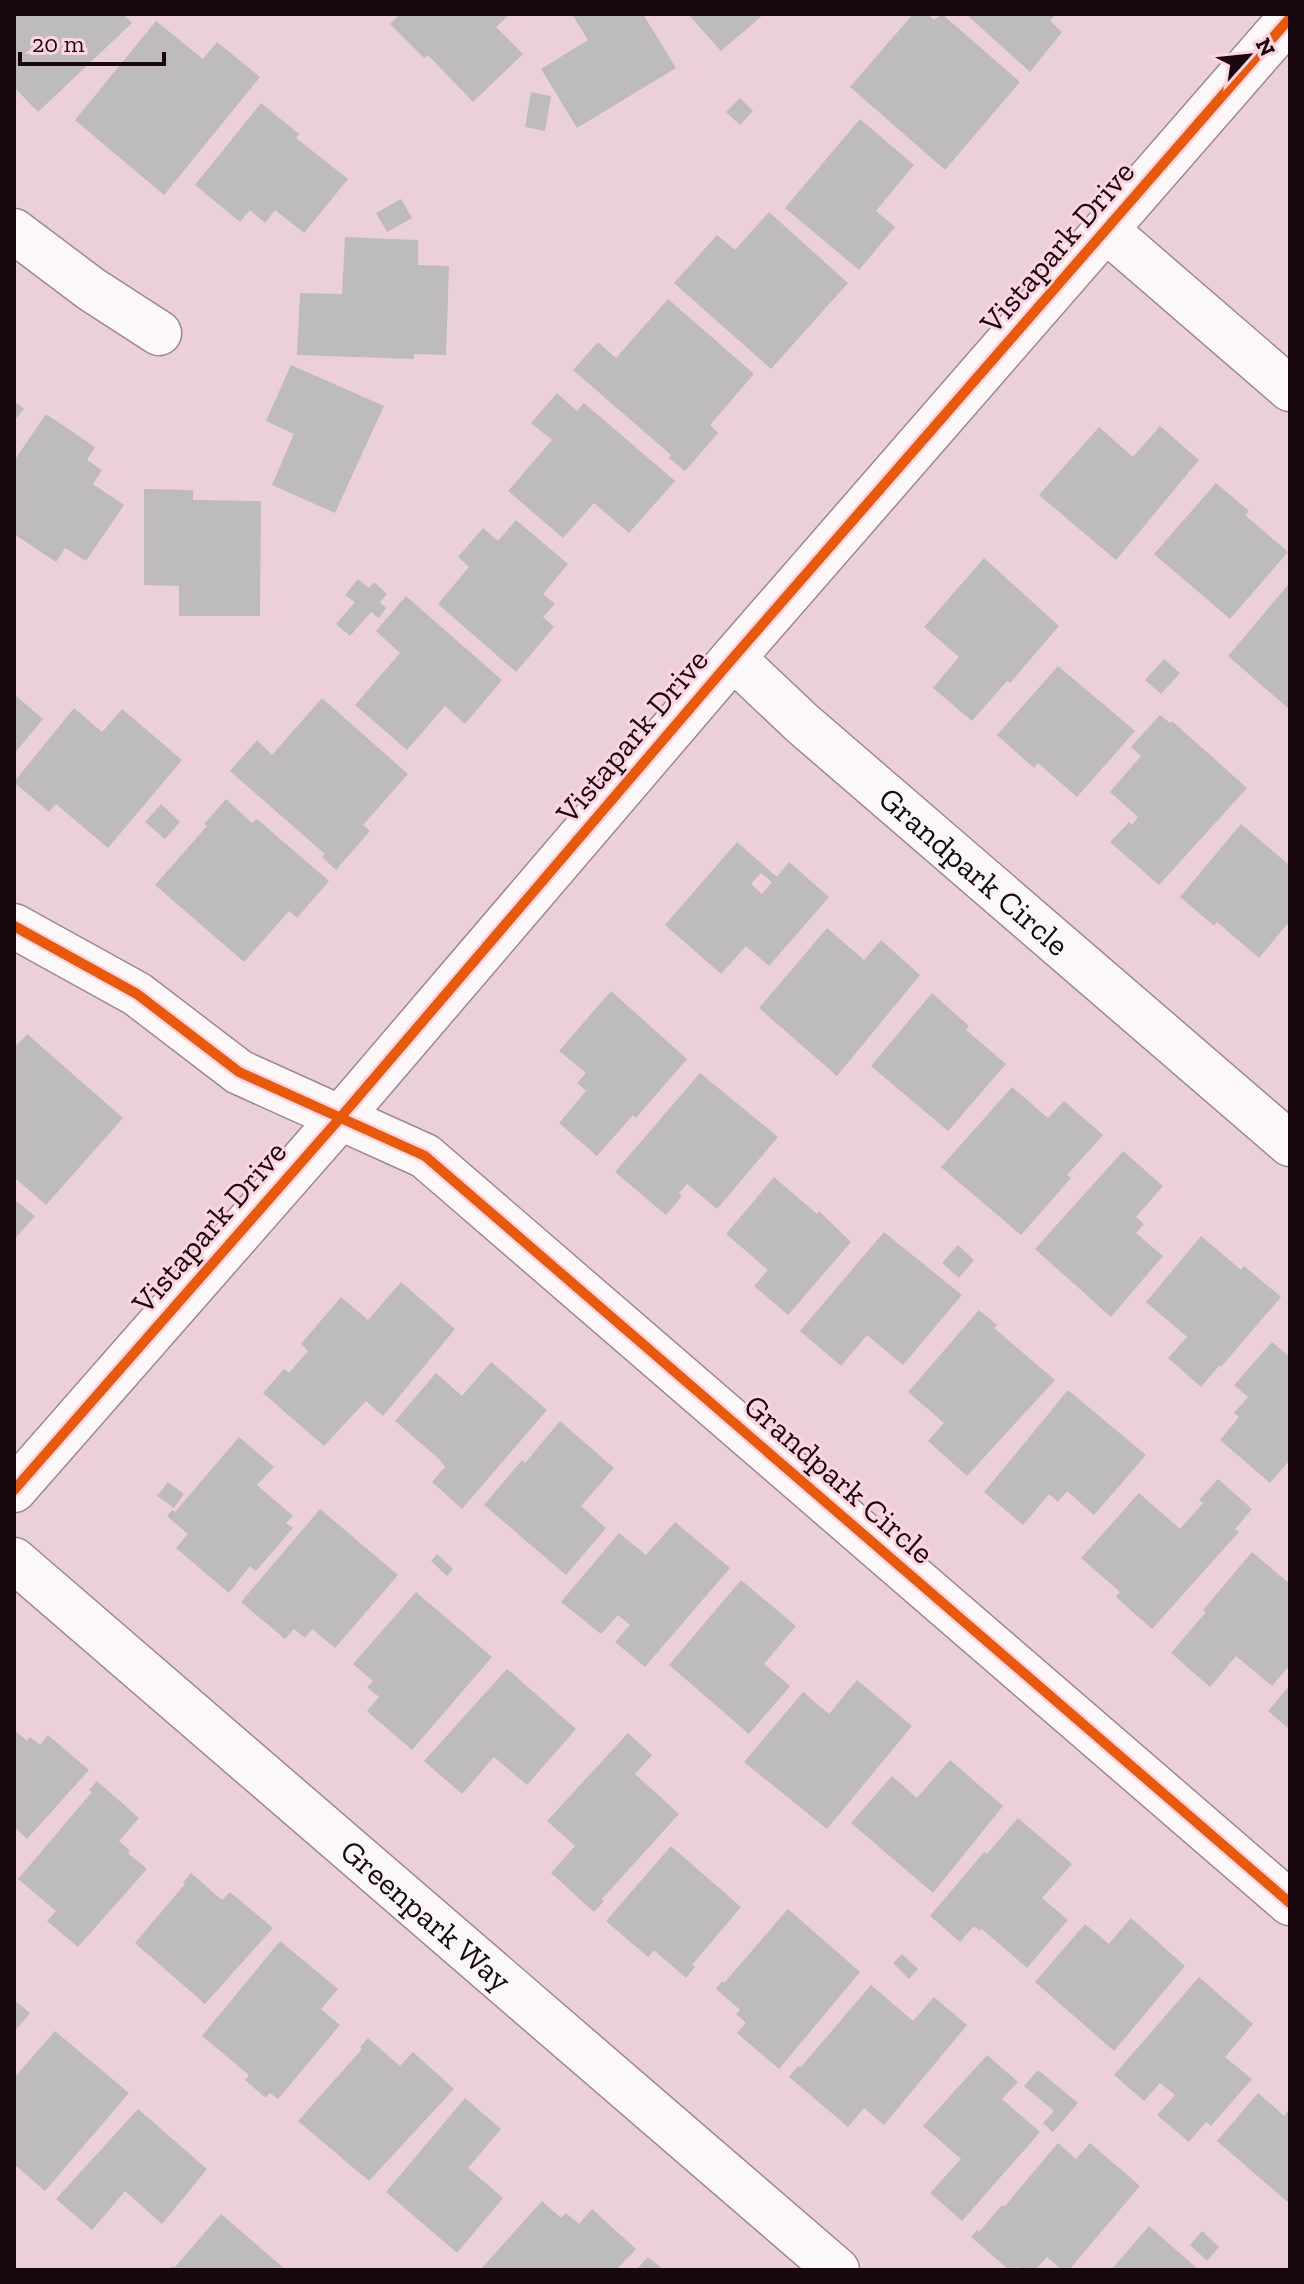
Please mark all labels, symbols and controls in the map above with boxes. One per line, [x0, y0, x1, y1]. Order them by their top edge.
scale bar [20, 16, 164, 66]
north arrow [1208, 16, 1288, 96]
text: 20 m [32, 29, 85, 58]
text: N [1250, 34, 1281, 61]
street label: Vistapark Drive [971, 153, 1142, 342]
street label: Vistapark Drive [547, 641, 716, 832]
street label: Grandpark Circle [871, 779, 1077, 964]
street label: Vistapark Drive [123, 1133, 294, 1322]
street label: Grandpark Circle [737, 1386, 941, 1572]
street label: Greenpark Way [333, 1831, 519, 2000]

